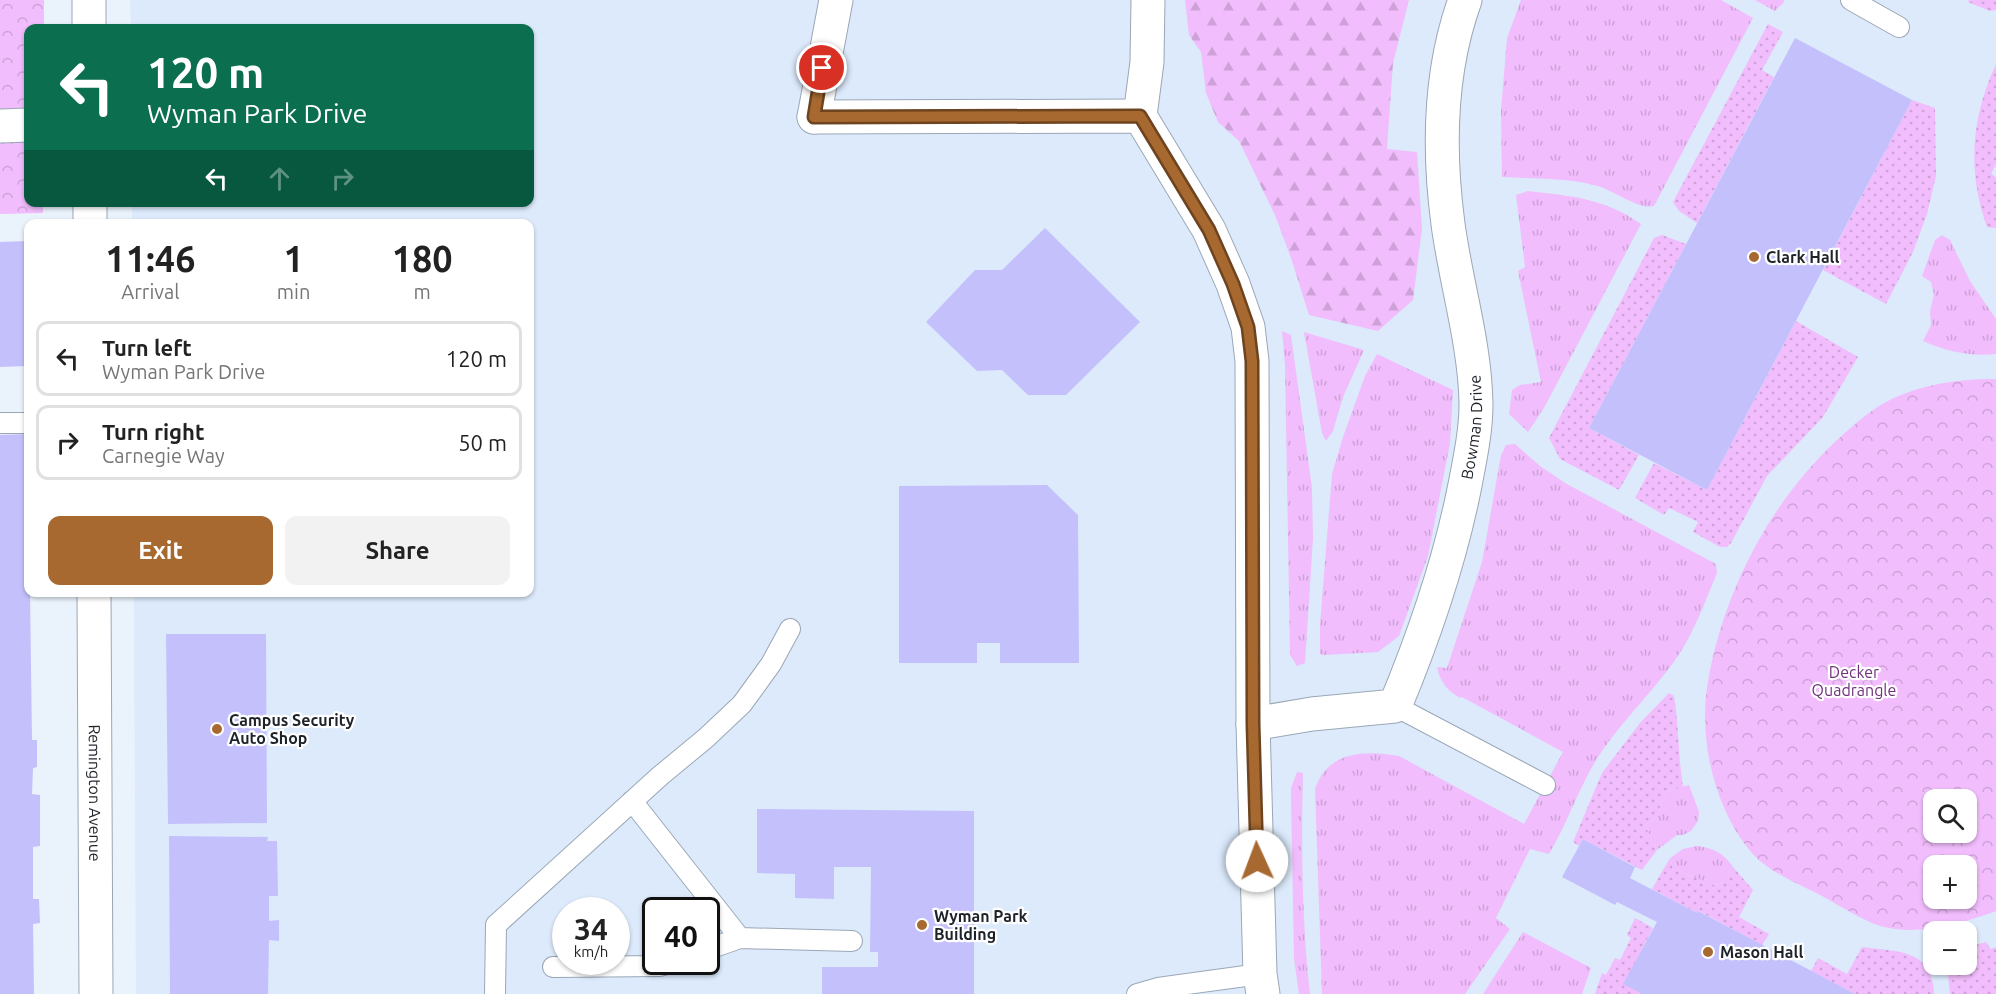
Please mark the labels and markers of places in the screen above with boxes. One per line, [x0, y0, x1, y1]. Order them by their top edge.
pin [796, 42, 847, 93]
place label: Clark Hall [1766, 248, 1839, 266]
marker: Clark Hall [1747, 250, 1761, 264]
place label: Campus Security Auto Shop [229, 711, 355, 747]
marker: Campus Security Auto Shop [210, 722, 224, 736]
place label: Wyman Park Building [934, 907, 1027, 943]
marker: Wyman Park Building [915, 918, 929, 932]
place label: Mason Hall [1720, 943, 1803, 961]
marker: Mason Hall [1701, 945, 1715, 959]

